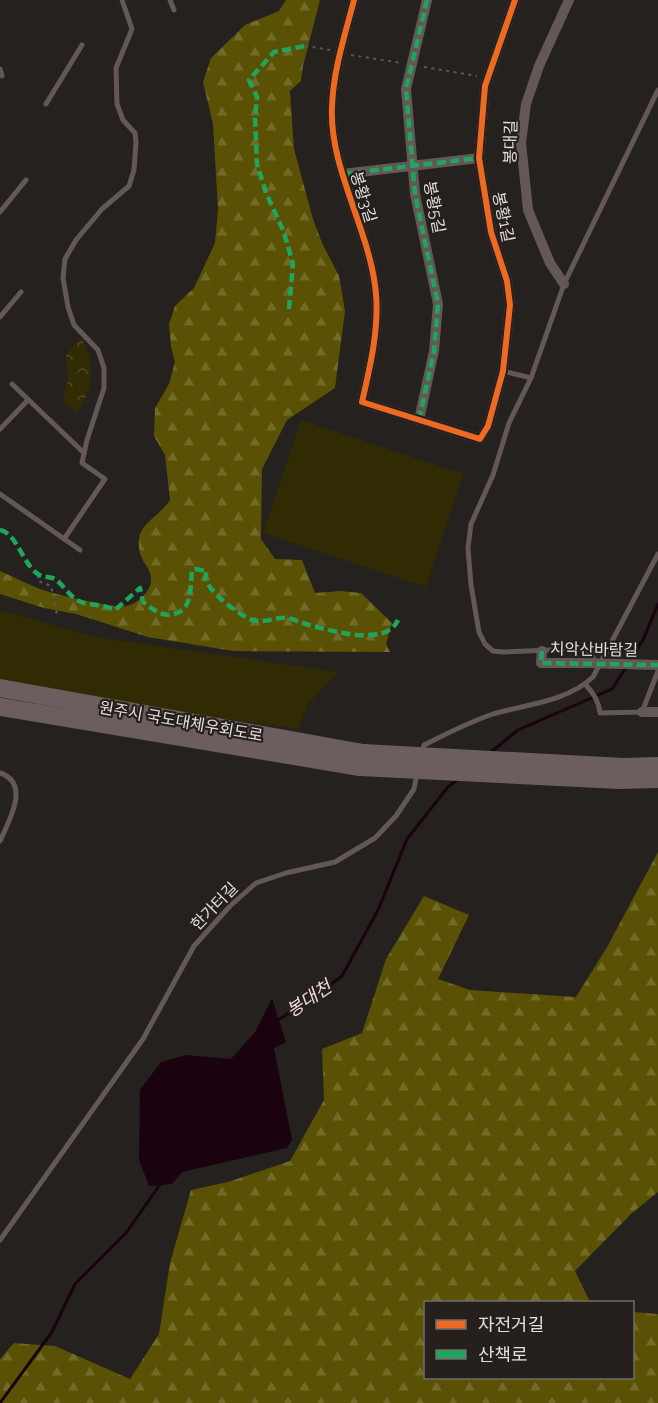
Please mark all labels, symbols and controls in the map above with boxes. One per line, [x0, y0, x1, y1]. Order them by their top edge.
street label: 봉대길 [501, 120, 520, 164]
street label: 봉황3길 [347, 169, 380, 225]
street label: 봉황5길 [420, 179, 449, 235]
street label: 봉황1길 [489, 190, 518, 244]
street label: 치악산바람길 [550, 639, 638, 660]
street label: 원주시 국도대체우회도로 [98, 698, 265, 745]
street label: 한가터길 [187, 879, 242, 934]
water label: 봉대천 [282, 975, 337, 1021]
legend [424, 1301, 634, 1379]
text: 자전거길 [478, 1314, 544, 1335]
text: 산책로 [478, 1344, 528, 1365]

